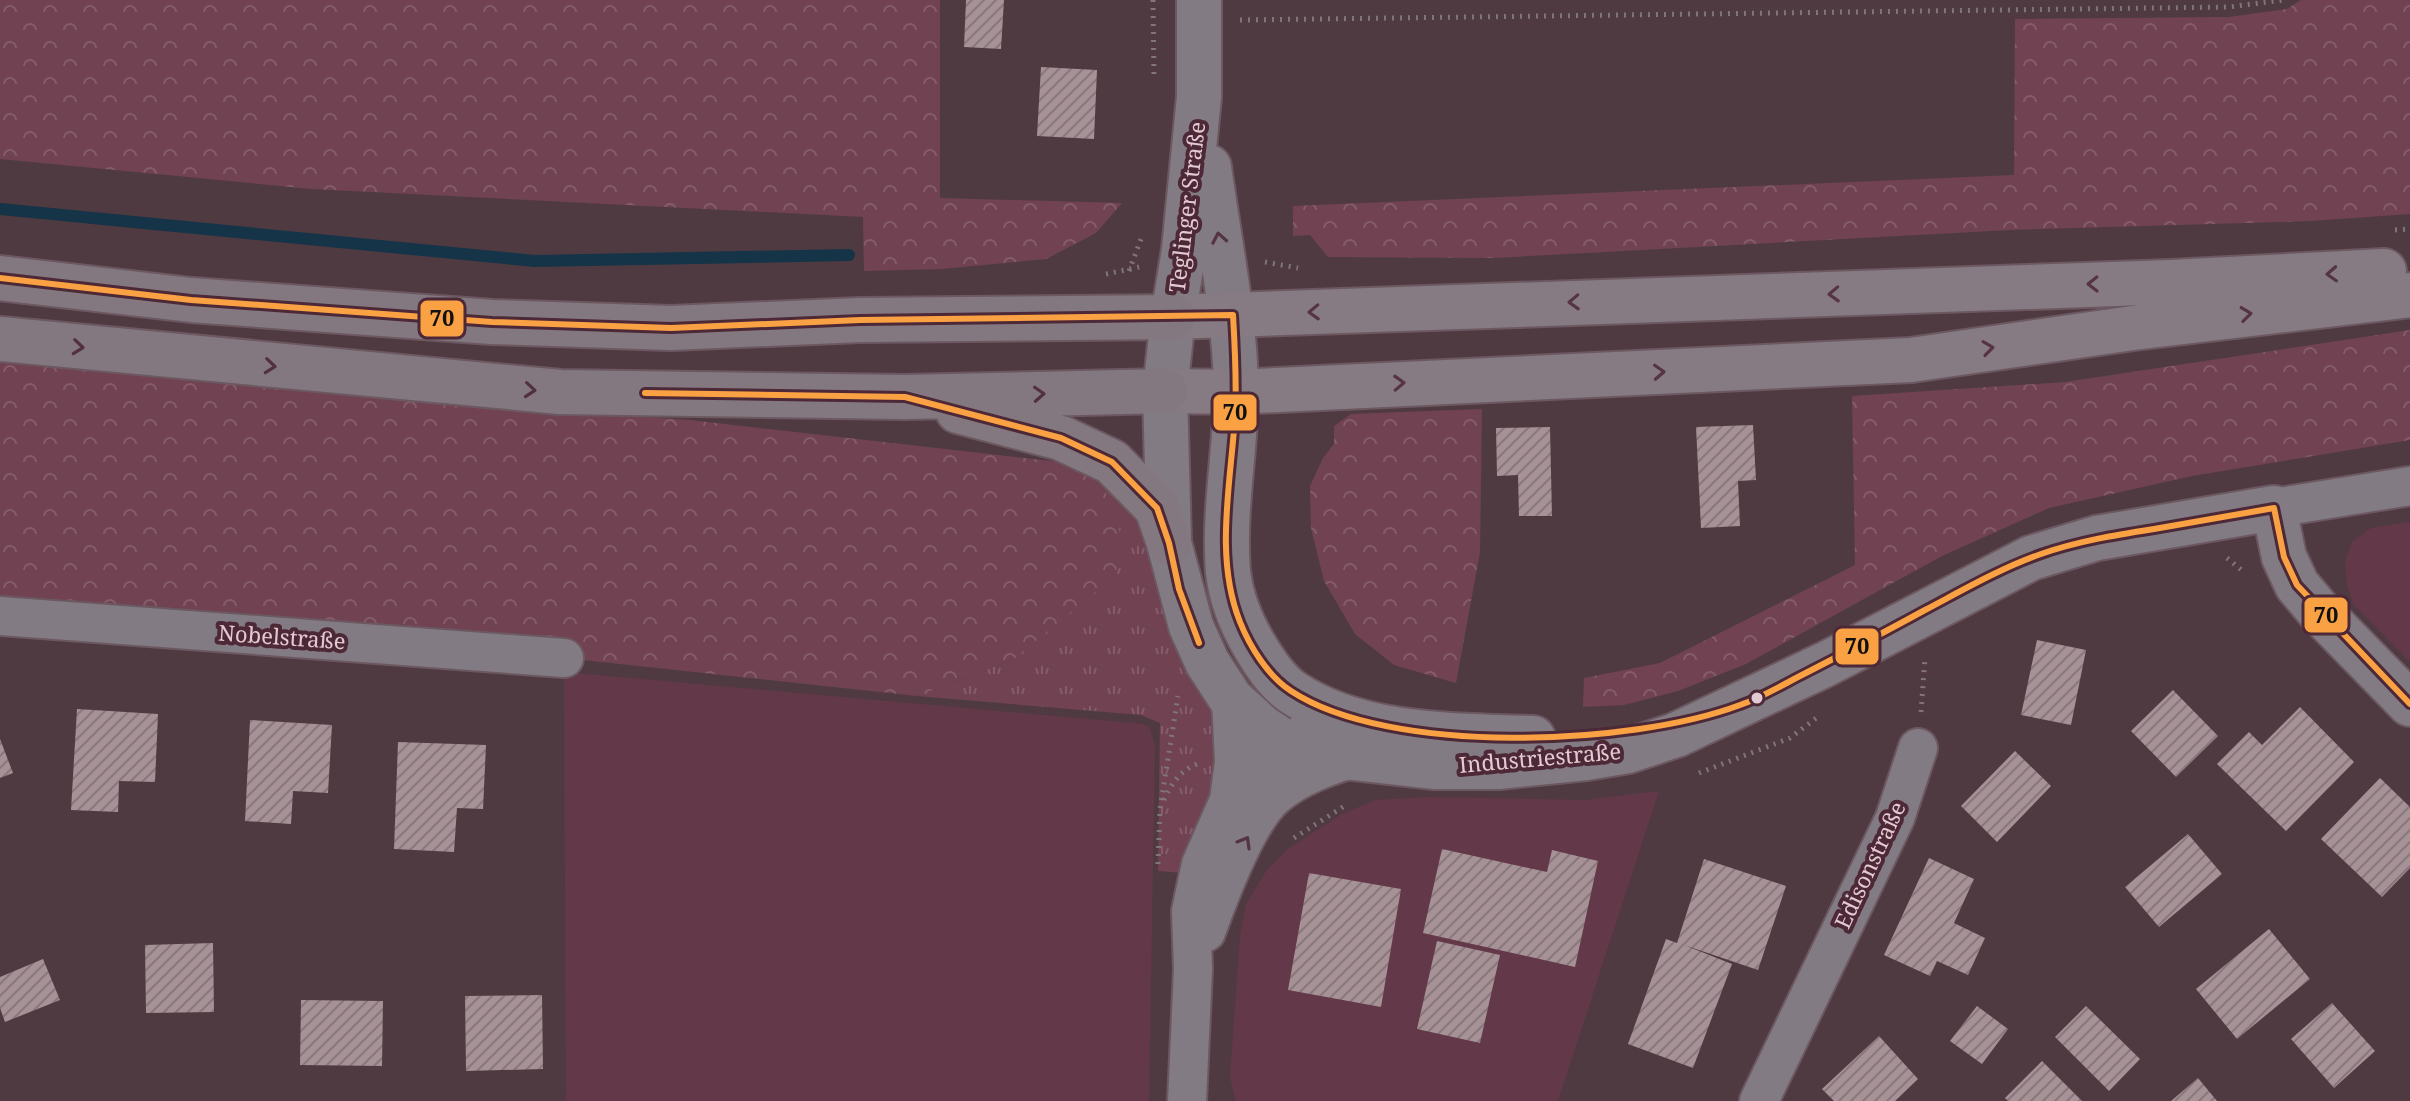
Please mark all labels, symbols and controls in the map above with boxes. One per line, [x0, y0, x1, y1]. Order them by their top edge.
street label: Teglinger Straße [1161, 120, 1211, 294]
one-way arrow [1212, 232, 1229, 245]
one-way arrow [2325, 265, 2338, 282]
one-way arrow [2086, 276, 2099, 293]
one-way arrow [1827, 285, 1840, 302]
one-way arrow [1567, 294, 1580, 311]
line badge: 70 [419, 299, 465, 338]
text: 70 [430, 302, 454, 332]
one-way arrow [1307, 304, 1320, 321]
one-way arrow [2240, 306, 2253, 323]
one-way arrow [72, 338, 85, 355]
one-way arrow [1981, 340, 1995, 357]
one-way arrow [264, 357, 277, 374]
one-way arrow [1653, 363, 1666, 380]
one-way arrow [1393, 375, 1406, 392]
one-way arrow [524, 381, 537, 398]
one-way arrow [1033, 386, 1046, 403]
line badge: 70 [1212, 393, 1258, 432]
text: 70 [1223, 396, 1247, 426]
line badge: 70 [2303, 596, 2349, 634]
text: 70 [2314, 599, 2338, 629]
street label: Nobelstraße [217, 617, 347, 655]
line badge: 70 [1834, 627, 1880, 666]
text: 70 [1845, 630, 1869, 660]
unlabelled marker [1749, 690, 1765, 706]
street label: Industriestraße [1458, 735, 1622, 779]
street label: Edisonstraße [1827, 796, 1912, 933]
one-way arrow [1235, 836, 1251, 851]

